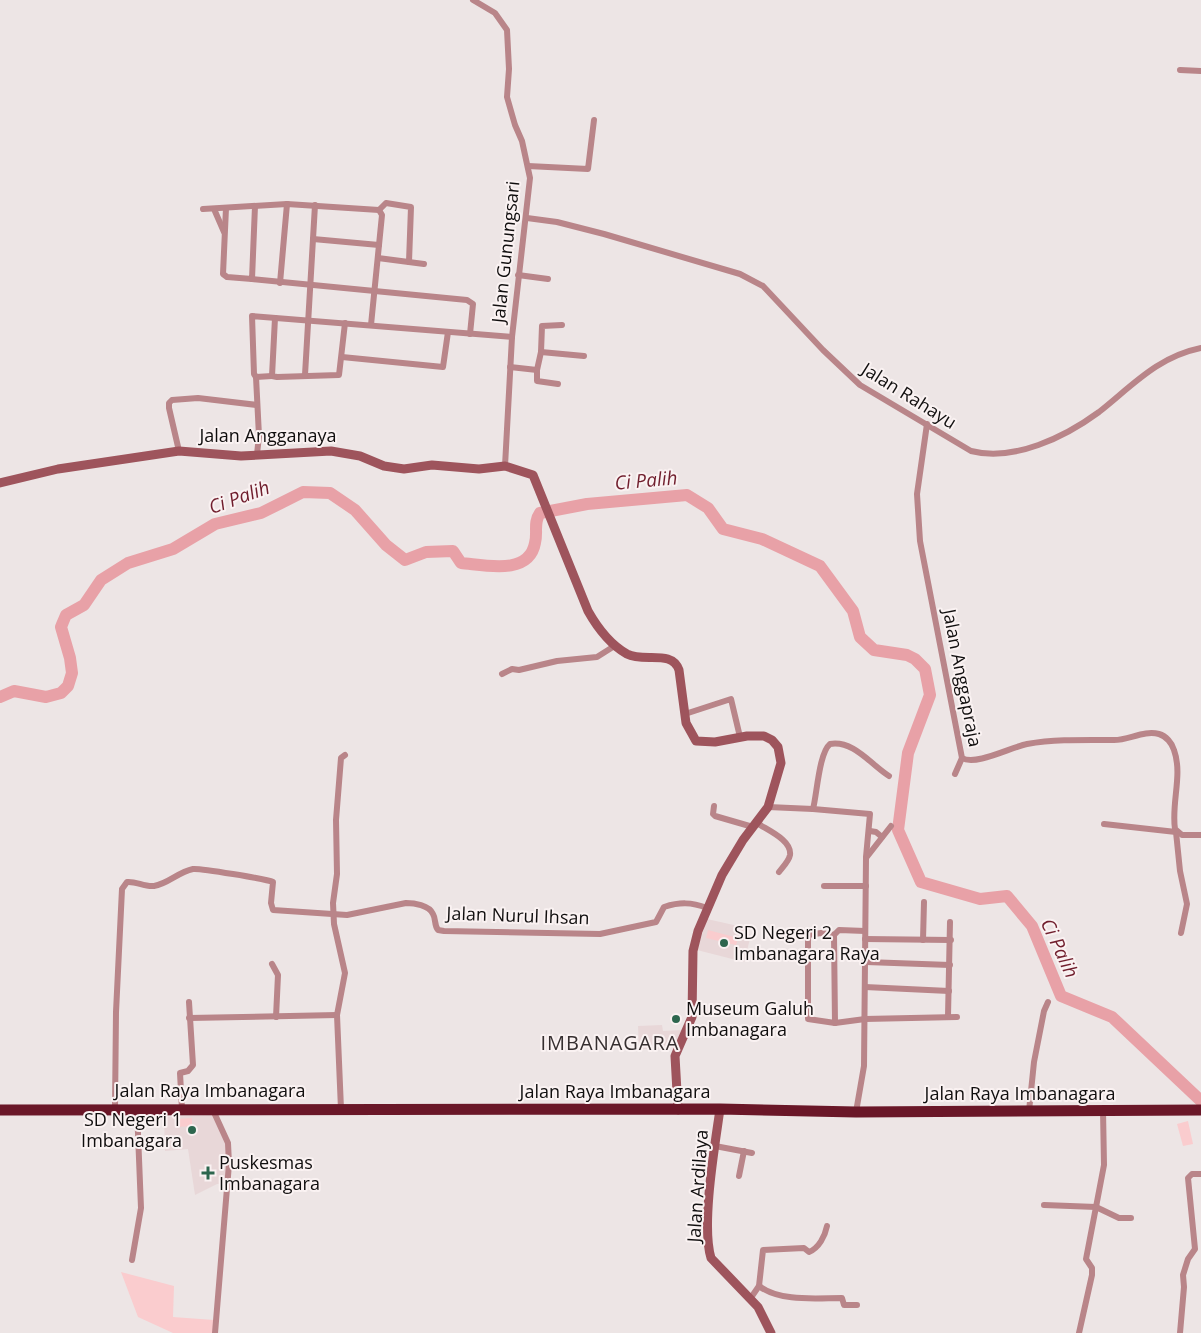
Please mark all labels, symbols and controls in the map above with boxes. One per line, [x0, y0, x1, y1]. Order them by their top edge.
street label: Jalan Gunungsari [485, 180, 524, 326]
street label: Jalan Rahayu [856, 355, 961, 434]
street label: Jalan Angganaya [197, 423, 337, 447]
water label: Ci Palih [614, 464, 678, 496]
water label: Ci Palih [205, 474, 273, 520]
street label: Jalan Anggapraja [937, 605, 988, 749]
street label: Jalan Nurul Ihsan [444, 900, 590, 929]
water label: Ci Palih [1035, 914, 1085, 982]
place label: SD Negeri 2 Imbanagara Raya [734, 920, 880, 965]
marker: SD Negeri 2 Imbanagara Raya [718, 937, 730, 949]
place label: Museum Galuh Imbanagara [686, 996, 814, 1041]
marker: Museum Galuh Imbanagara [670, 1013, 682, 1025]
district label: IMBANAGARA [540, 1029, 680, 1056]
street label: Jalan Raya Imbanagara [113, 1078, 305, 1102]
street label: Jalan Raya Imbanagara [518, 1079, 710, 1103]
street label: Jalan Raya Imbanagara [923, 1081, 1115, 1105]
place label: SD Negeri 1 Imbanagara [81, 1107, 182, 1152]
marker: SD Negeri 1 Imbanagara [186, 1124, 198, 1136]
street label: Jalan Ardilaya [681, 1129, 713, 1245]
place label: Puskesmas Imbanagara [219, 1150, 320, 1195]
marker: Puskesmas Imbanagara [201, 1166, 215, 1180]

